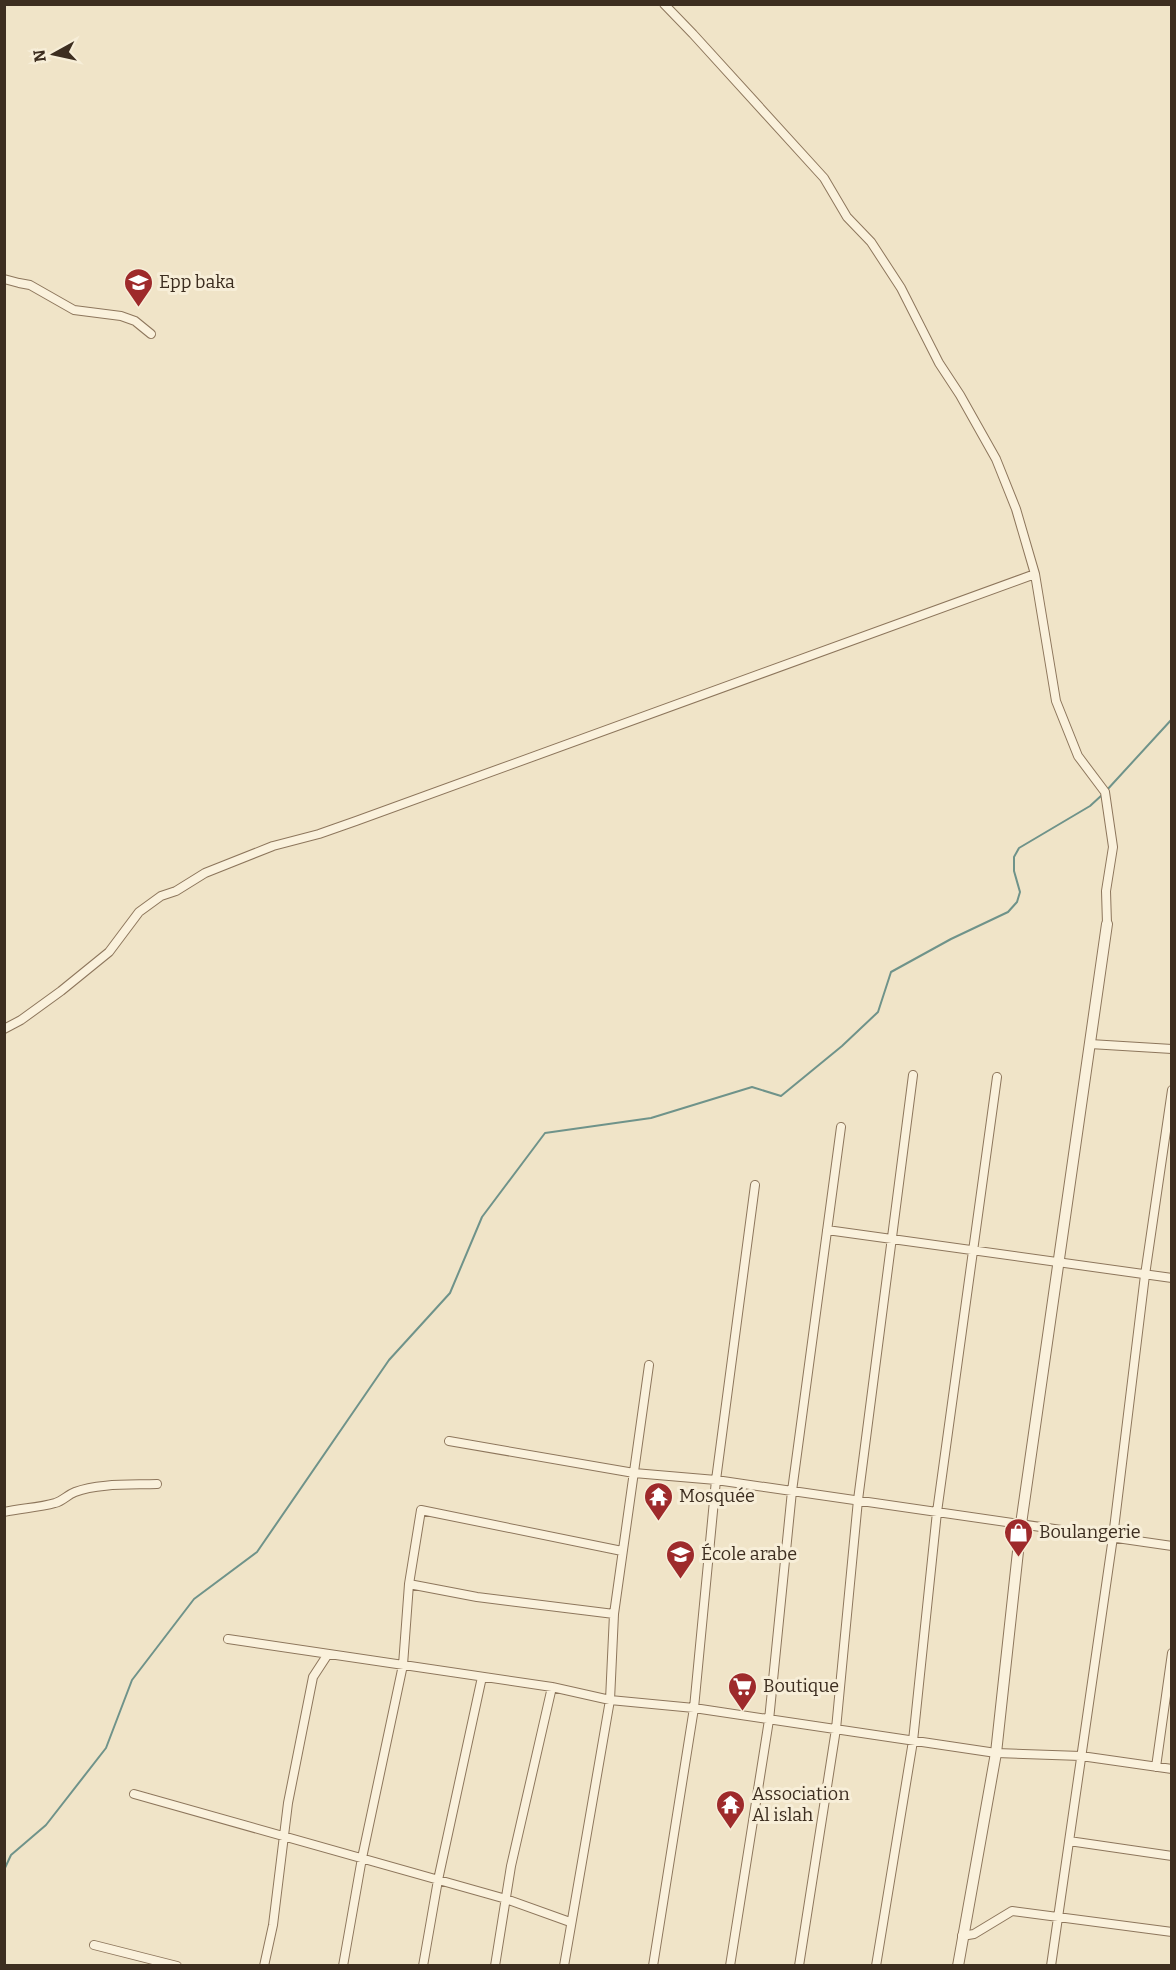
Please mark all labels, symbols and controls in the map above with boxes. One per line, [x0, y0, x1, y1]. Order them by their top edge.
north arrow [24, 24, 84, 84]
text: N [29, 49, 50, 63]
school or university icon: Epp baka [122, 266, 154, 308]
place label: Epp baka [159, 271, 235, 293]
temple icon: Mosquée [642, 1480, 674, 1522]
place label: Mosquée [679, 1485, 755, 1507]
shop icon: Boulangerie [1002, 1516, 1034, 1558]
place label: Boulangerie [1039, 1521, 1141, 1543]
school or university icon: École arabe [664, 1538, 696, 1580]
place label: École arabe [701, 1542, 797, 1565]
supermarket icon: Boutique [726, 1670, 758, 1712]
place label: Boutique [763, 1675, 839, 1697]
place label: Association Al islah [752, 1783, 850, 1826]
temple icon: Association Al islah [715, 1788, 747, 1830]

